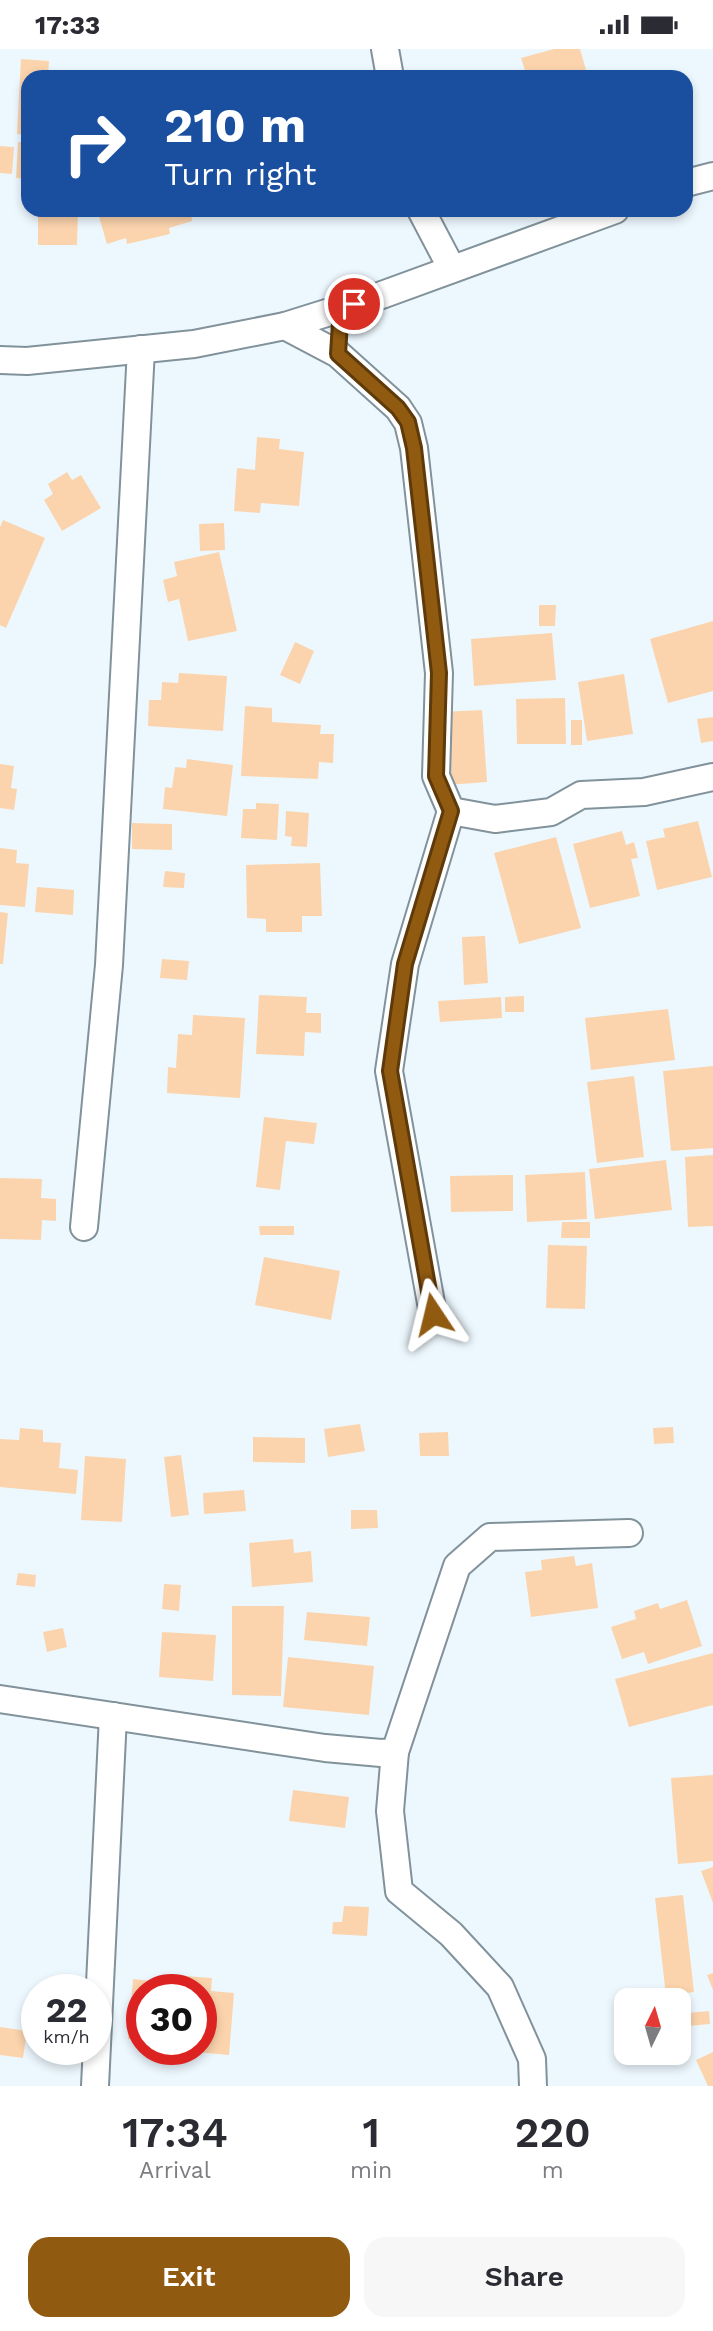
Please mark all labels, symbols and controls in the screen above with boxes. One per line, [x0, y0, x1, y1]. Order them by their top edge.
text: 17:33 [35, 10, 100, 40]
text: 210 m [164, 96, 306, 154]
icon: right [49, 98, 140, 189]
text: Turn right [164, 155, 316, 193]
pin [324, 274, 384, 334]
icon: arrive [335, 285, 373, 323]
position arrow [396, 1277, 470, 1351]
speed limit sign: 30 [126, 1974, 217, 2065]
north arrow [614, 1988, 691, 2065]
map controls [614, 1988, 691, 2065]
text: 22 [46, 1989, 87, 2031]
text: km/h [43, 2026, 90, 2047]
text: 17:34 [122, 2108, 228, 2157]
text: 1 [362, 2108, 380, 2157]
text: 220 [514, 2108, 591, 2157]
text: Arrival [139, 2157, 211, 2184]
text: min [350, 2157, 392, 2184]
text: m [542, 2157, 564, 2184]
button: Exit [28, 2237, 350, 2317]
button: Share [364, 2237, 685, 2317]

